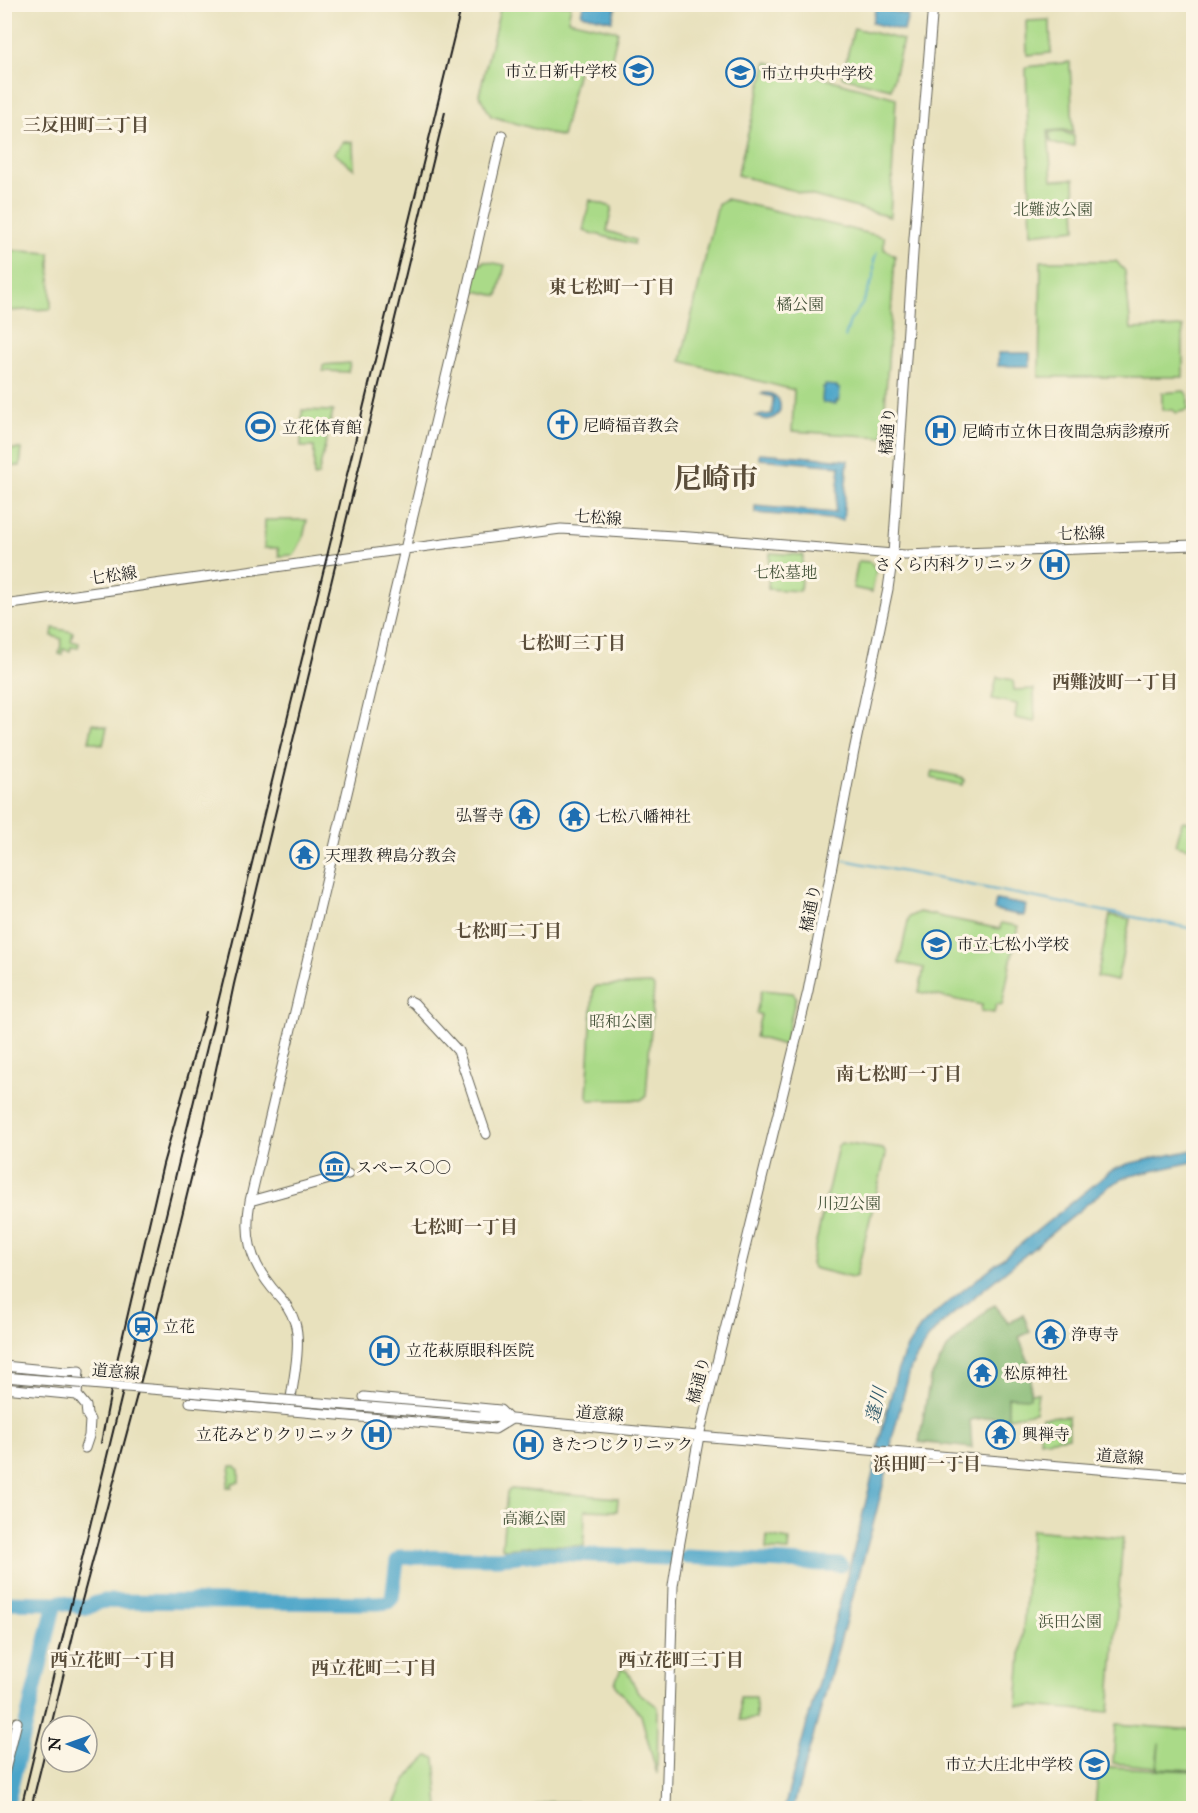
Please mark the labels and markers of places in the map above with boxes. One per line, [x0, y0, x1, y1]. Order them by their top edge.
school or university icon: 市立日新中学校 [622, 55, 654, 87]
school or university icon: 市立中央中学校 [724, 57, 756, 89]
place label: 市立日新中学校 [505, 63, 617, 83]
place label: 市立中央中学校 [761, 65, 873, 85]
church icon: 尼崎福音教会 [546, 409, 578, 441]
sports icon: 立花体育館 [245, 411, 277, 443]
hospital icon: 尼崎市立休日夜間急病診療所 [925, 415, 957, 447]
place label: 尼崎福音教会 [583, 417, 679, 437]
place label: 立花体育館 [282, 419, 362, 439]
place label: 尼崎市立休日夜間急病診療所 [962, 423, 1170, 443]
hospital icon: さくら内科クリニック [1039, 548, 1071, 580]
place label: さくら内科クリニック [875, 556, 1034, 576]
temple icon: 弘誓寺 [509, 799, 541, 831]
temple icon: 七松八幡神社 [558, 800, 590, 832]
place label: 弘誓寺 [456, 807, 504, 827]
place label: 七松八幡神社 [595, 808, 691, 828]
temple icon: 天理教 稗島分教会 [288, 839, 320, 871]
place label: 天理教 稗島分教会 [325, 847, 457, 867]
school or university icon: 市立七松小学校 [920, 928, 952, 960]
place label: 市立七松小学校 [957, 936, 1069, 956]
museum icon: スペース○○ [319, 1151, 351, 1183]
place label: スペース○○ [356, 1159, 451, 1179]
station icon: 立花 [126, 1310, 158, 1342]
place label: 立花 [163, 1318, 195, 1338]
temple icon: 浄専寺 [1034, 1318, 1066, 1350]
place label: 浄専寺 [1071, 1326, 1119, 1346]
hospital icon: 立花萩原眼科医院 [369, 1334, 401, 1366]
place label: 立花萩原眼科医院 [406, 1342, 534, 1362]
temple icon: 松原神社 [967, 1357, 999, 1389]
place label: 松原神社 [1004, 1365, 1068, 1385]
hospital icon: 立花みどりクリニック [360, 1418, 392, 1450]
temple icon: 興禅寺 [985, 1418, 1017, 1450]
place label: 立花みどりクリニック [196, 1426, 355, 1446]
place label: 興禅寺 [1022, 1426, 1070, 1446]
hospital icon: きたつじクリニック [513, 1428, 545, 1460]
place label: きたつじクリニック [550, 1436, 693, 1456]
school or university icon: 市立大庄北中学校 [1078, 1748, 1110, 1780]
place label: 市立大庄北中学校 [945, 1756, 1073, 1776]

